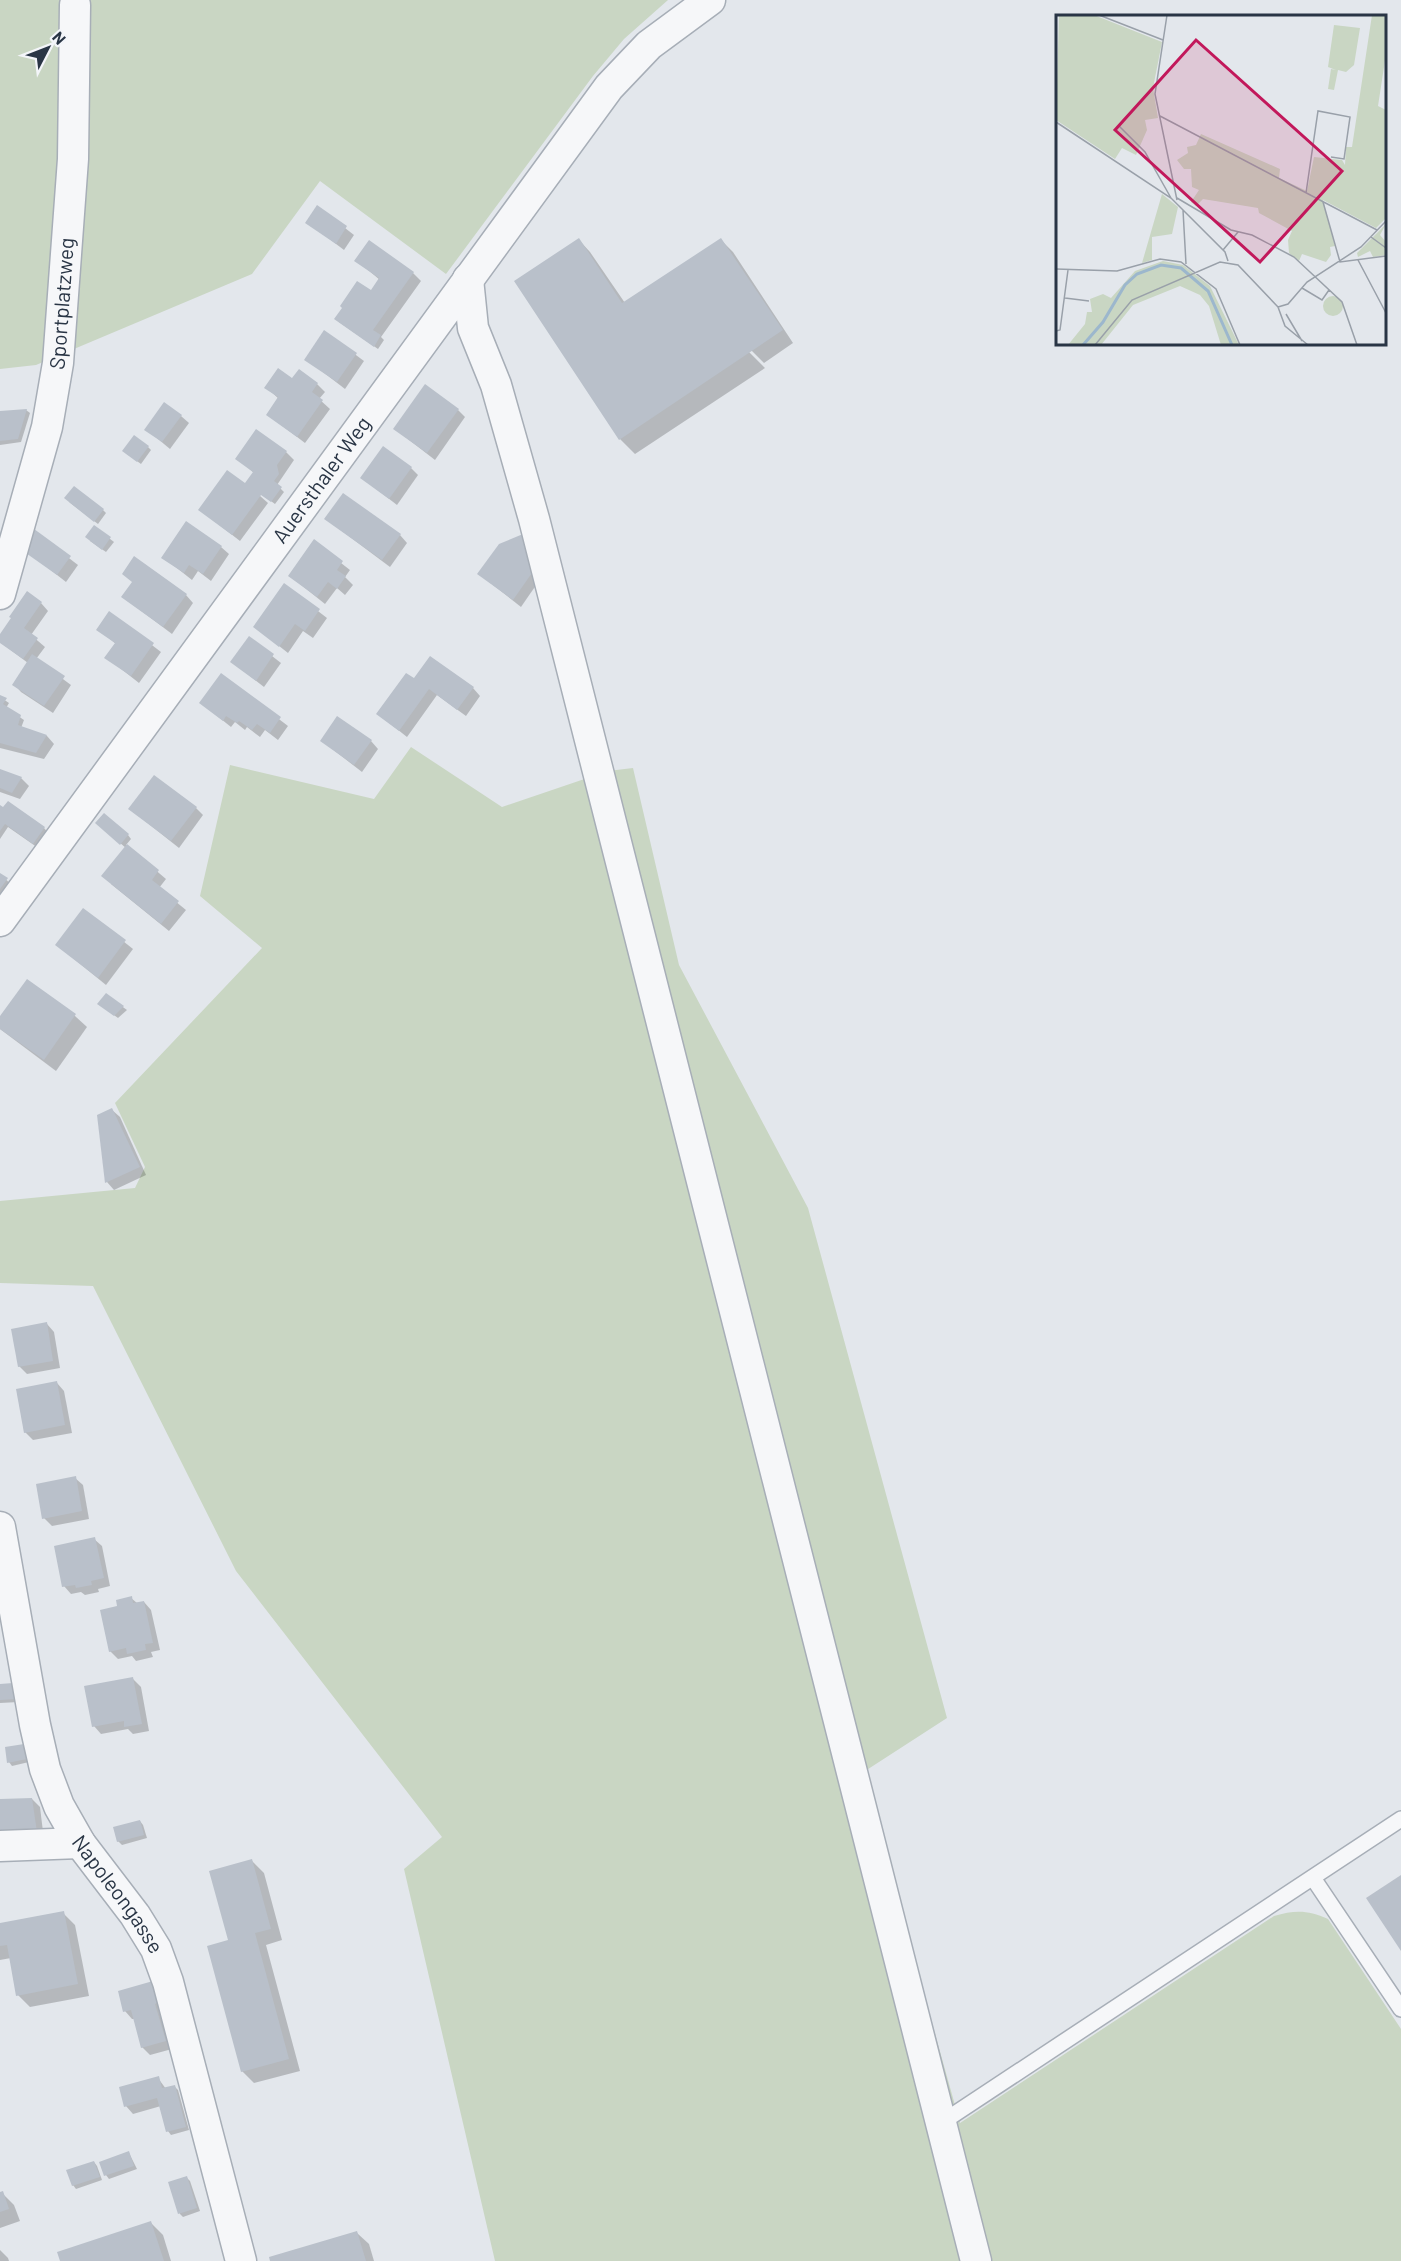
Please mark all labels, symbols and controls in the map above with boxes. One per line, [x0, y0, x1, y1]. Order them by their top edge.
inset map [1056, 15, 1386, 345]
north arrow [18, 18, 78, 78]
text: N [49, 27, 70, 48]
street label: Sportplatzweg [43, 237, 78, 371]
street label: Auersthaler Weg [266, 411, 375, 547]
street label: Napoleongasse [68, 1830, 169, 1957]

